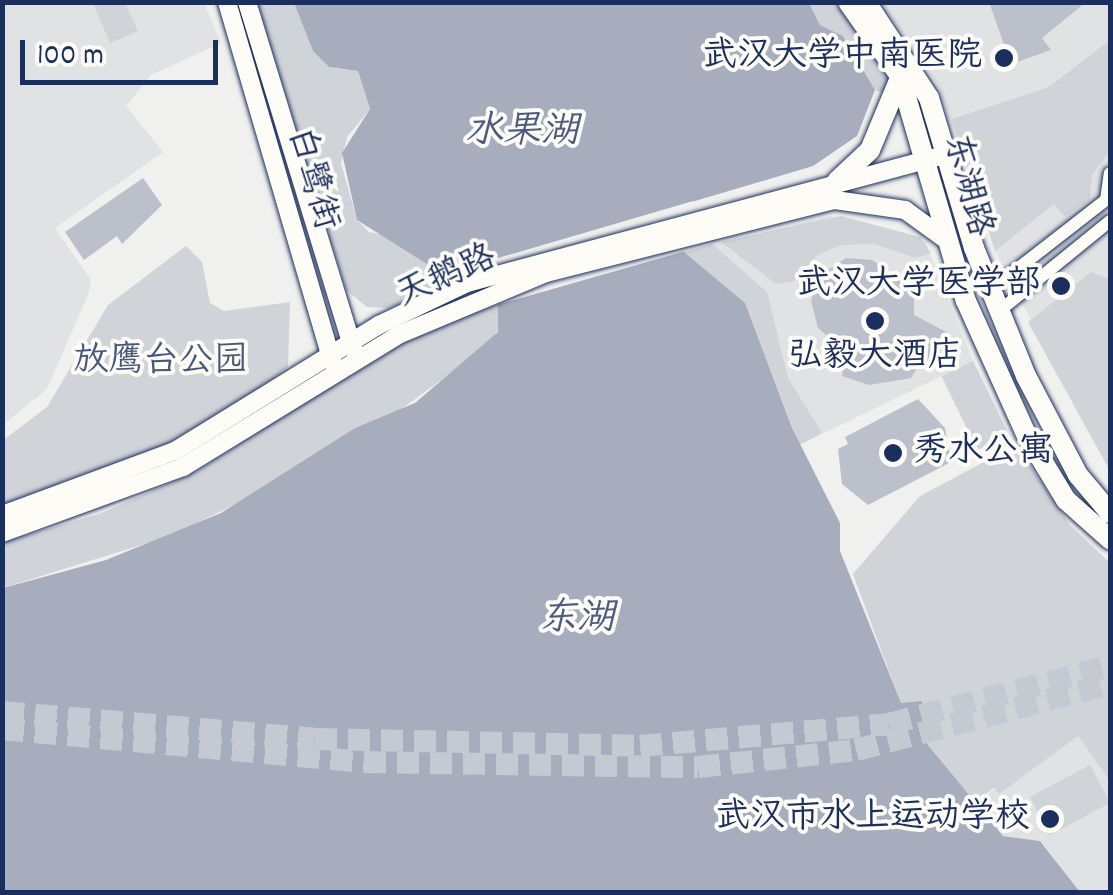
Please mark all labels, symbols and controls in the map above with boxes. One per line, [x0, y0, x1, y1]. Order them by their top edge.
scale bar [25, 20, 222, 82]
text: 100 m [37, 36, 104, 79]
place label: 武汉大学中南医院 [702, 37, 982, 79]
marker: 武汉大学中南医院 [991, 45, 1017, 71]
water label: 水果湖 [465, 111, 579, 157]
street label: 白鹭街 [276, 123, 346, 235]
street label: 东湖路 [932, 130, 1000, 242]
street label: 天鹅路 [390, 237, 504, 319]
place label: 武汉大学医学部 [796, 265, 1041, 307]
marker: 武汉大学医学部 [1050, 275, 1072, 297]
marker: 弘毅大酒店 [864, 310, 886, 332]
place label: 弘毅大酒店 [788, 337, 962, 379]
park label: 放鹰台公园 [74, 342, 248, 384]
place label: 秀水公寓 [913, 432, 1053, 474]
marker: 秀水公寓 [882, 442, 904, 464]
water label: 东湖 [539, 598, 615, 644]
place label: 武汉市水上运动学校 [715, 798, 1030, 840]
marker: 武汉市水上运动学校 [1039, 808, 1061, 830]

